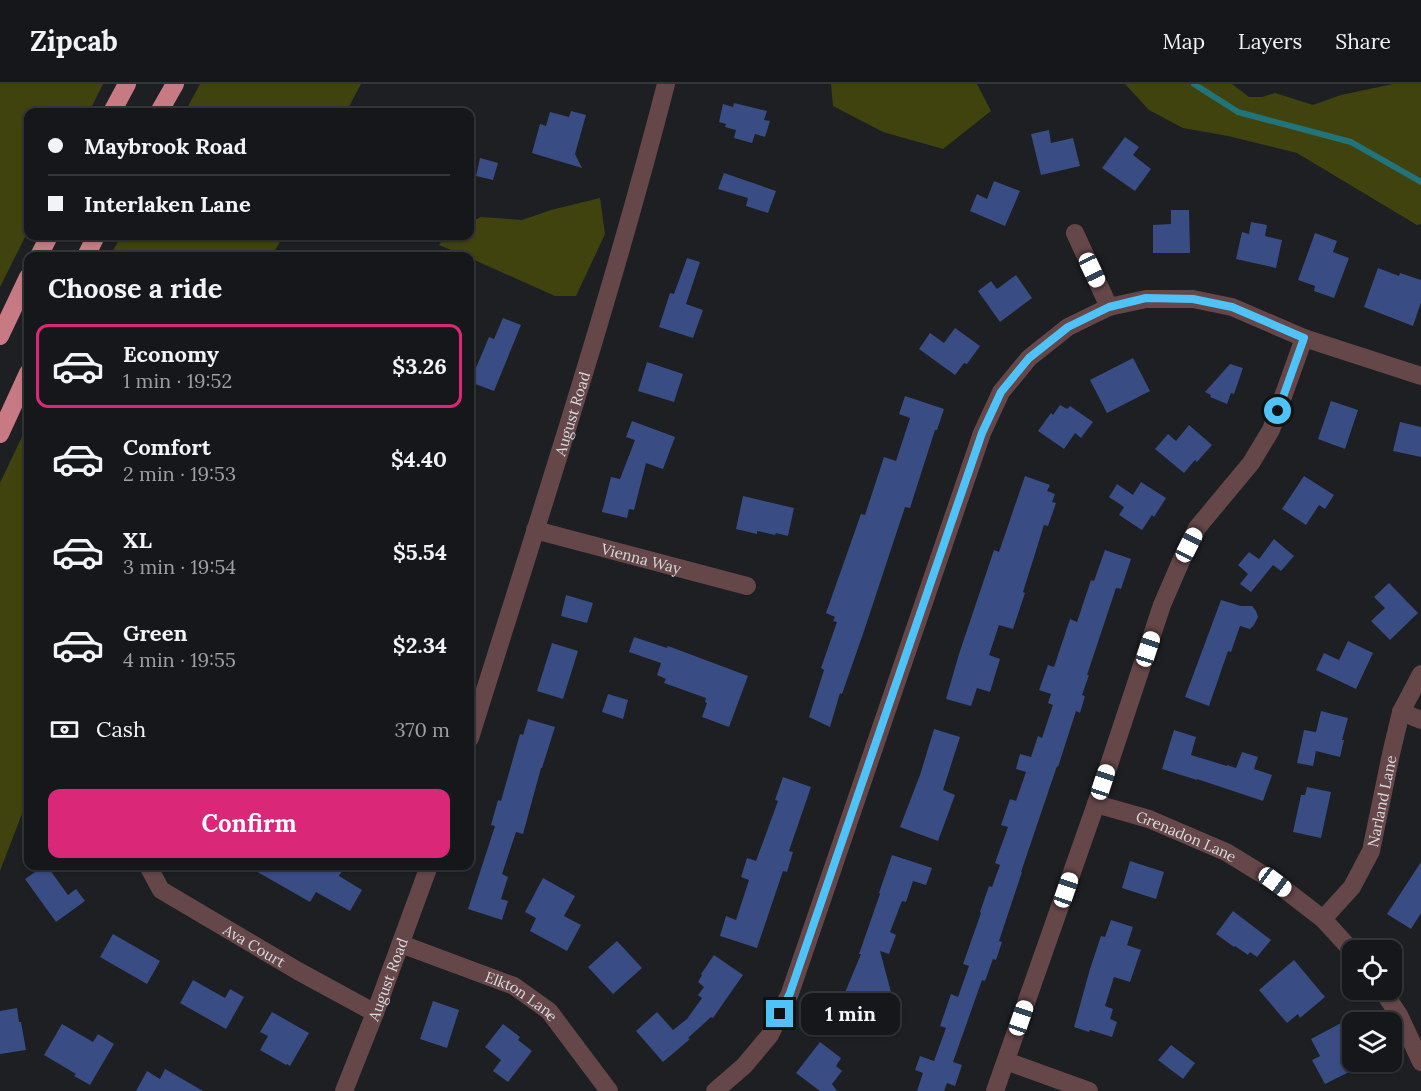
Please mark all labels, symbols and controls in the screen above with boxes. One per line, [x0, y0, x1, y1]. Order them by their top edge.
text: Zipcab [30, 23, 118, 59]
text: Map [1162, 28, 1205, 55]
text: Layers [1238, 28, 1302, 55]
text: Share [1335, 28, 1391, 55]
text: Maybrook Road [84, 132, 247, 160]
text: Interlaken Lane [84, 190, 251, 218]
car [1076, 250, 1108, 290]
text: Choose a ride [48, 271, 222, 305]
icon: car [51, 339, 105, 393]
text: Economy [123, 340, 219, 368]
text: $3.26 [392, 352, 447, 380]
text: 1 min · 19:52 [123, 368, 232, 393]
street label: August Road [550, 369, 594, 459]
route start [1264, 397, 1291, 424]
icon: car [51, 432, 105, 486]
text: Comfort [123, 433, 211, 461]
text: $4.40 [391, 445, 447, 473]
text: 2 min · 19:53 [123, 461, 236, 486]
icon: car [51, 525, 105, 579]
car [1173, 525, 1205, 565]
text: XL [123, 526, 152, 554]
text: $5.54 [393, 538, 447, 566]
street label: Vienna Way [598, 538, 683, 578]
text: 3 min · 19:54 [123, 554, 236, 579]
icon: car [51, 618, 105, 672]
text: Green [123, 619, 188, 647]
car [1134, 629, 1162, 669]
text: $2.34 [393, 631, 447, 659]
text: 4 min · 19:55 [123, 647, 236, 672]
icon: cash [48, 713, 81, 746]
text: Cash [96, 715, 146, 743]
text: 370 m [395, 717, 450, 742]
street label: Narland Lane [1363, 753, 1400, 849]
car [1089, 762, 1117, 802]
button: Confirm [48, 789, 450, 858]
street label: Grenadon Lane [1134, 806, 1240, 866]
car [1255, 864, 1295, 900]
car [1052, 870, 1080, 910]
street label: Ava Court [219, 919, 289, 971]
street label: August Road [363, 935, 411, 1024]
map controls [1342, 940, 1402, 1072]
button: locate [1342, 940, 1402, 1000]
street label: Elkton Lane [482, 967, 563, 1025]
callout: 1 min [801, 993, 900, 1035]
car [1007, 998, 1035, 1038]
route end [766, 1000, 793, 1027]
text: 1 min [825, 1001, 876, 1026]
button: layers [1342, 1012, 1402, 1072]

